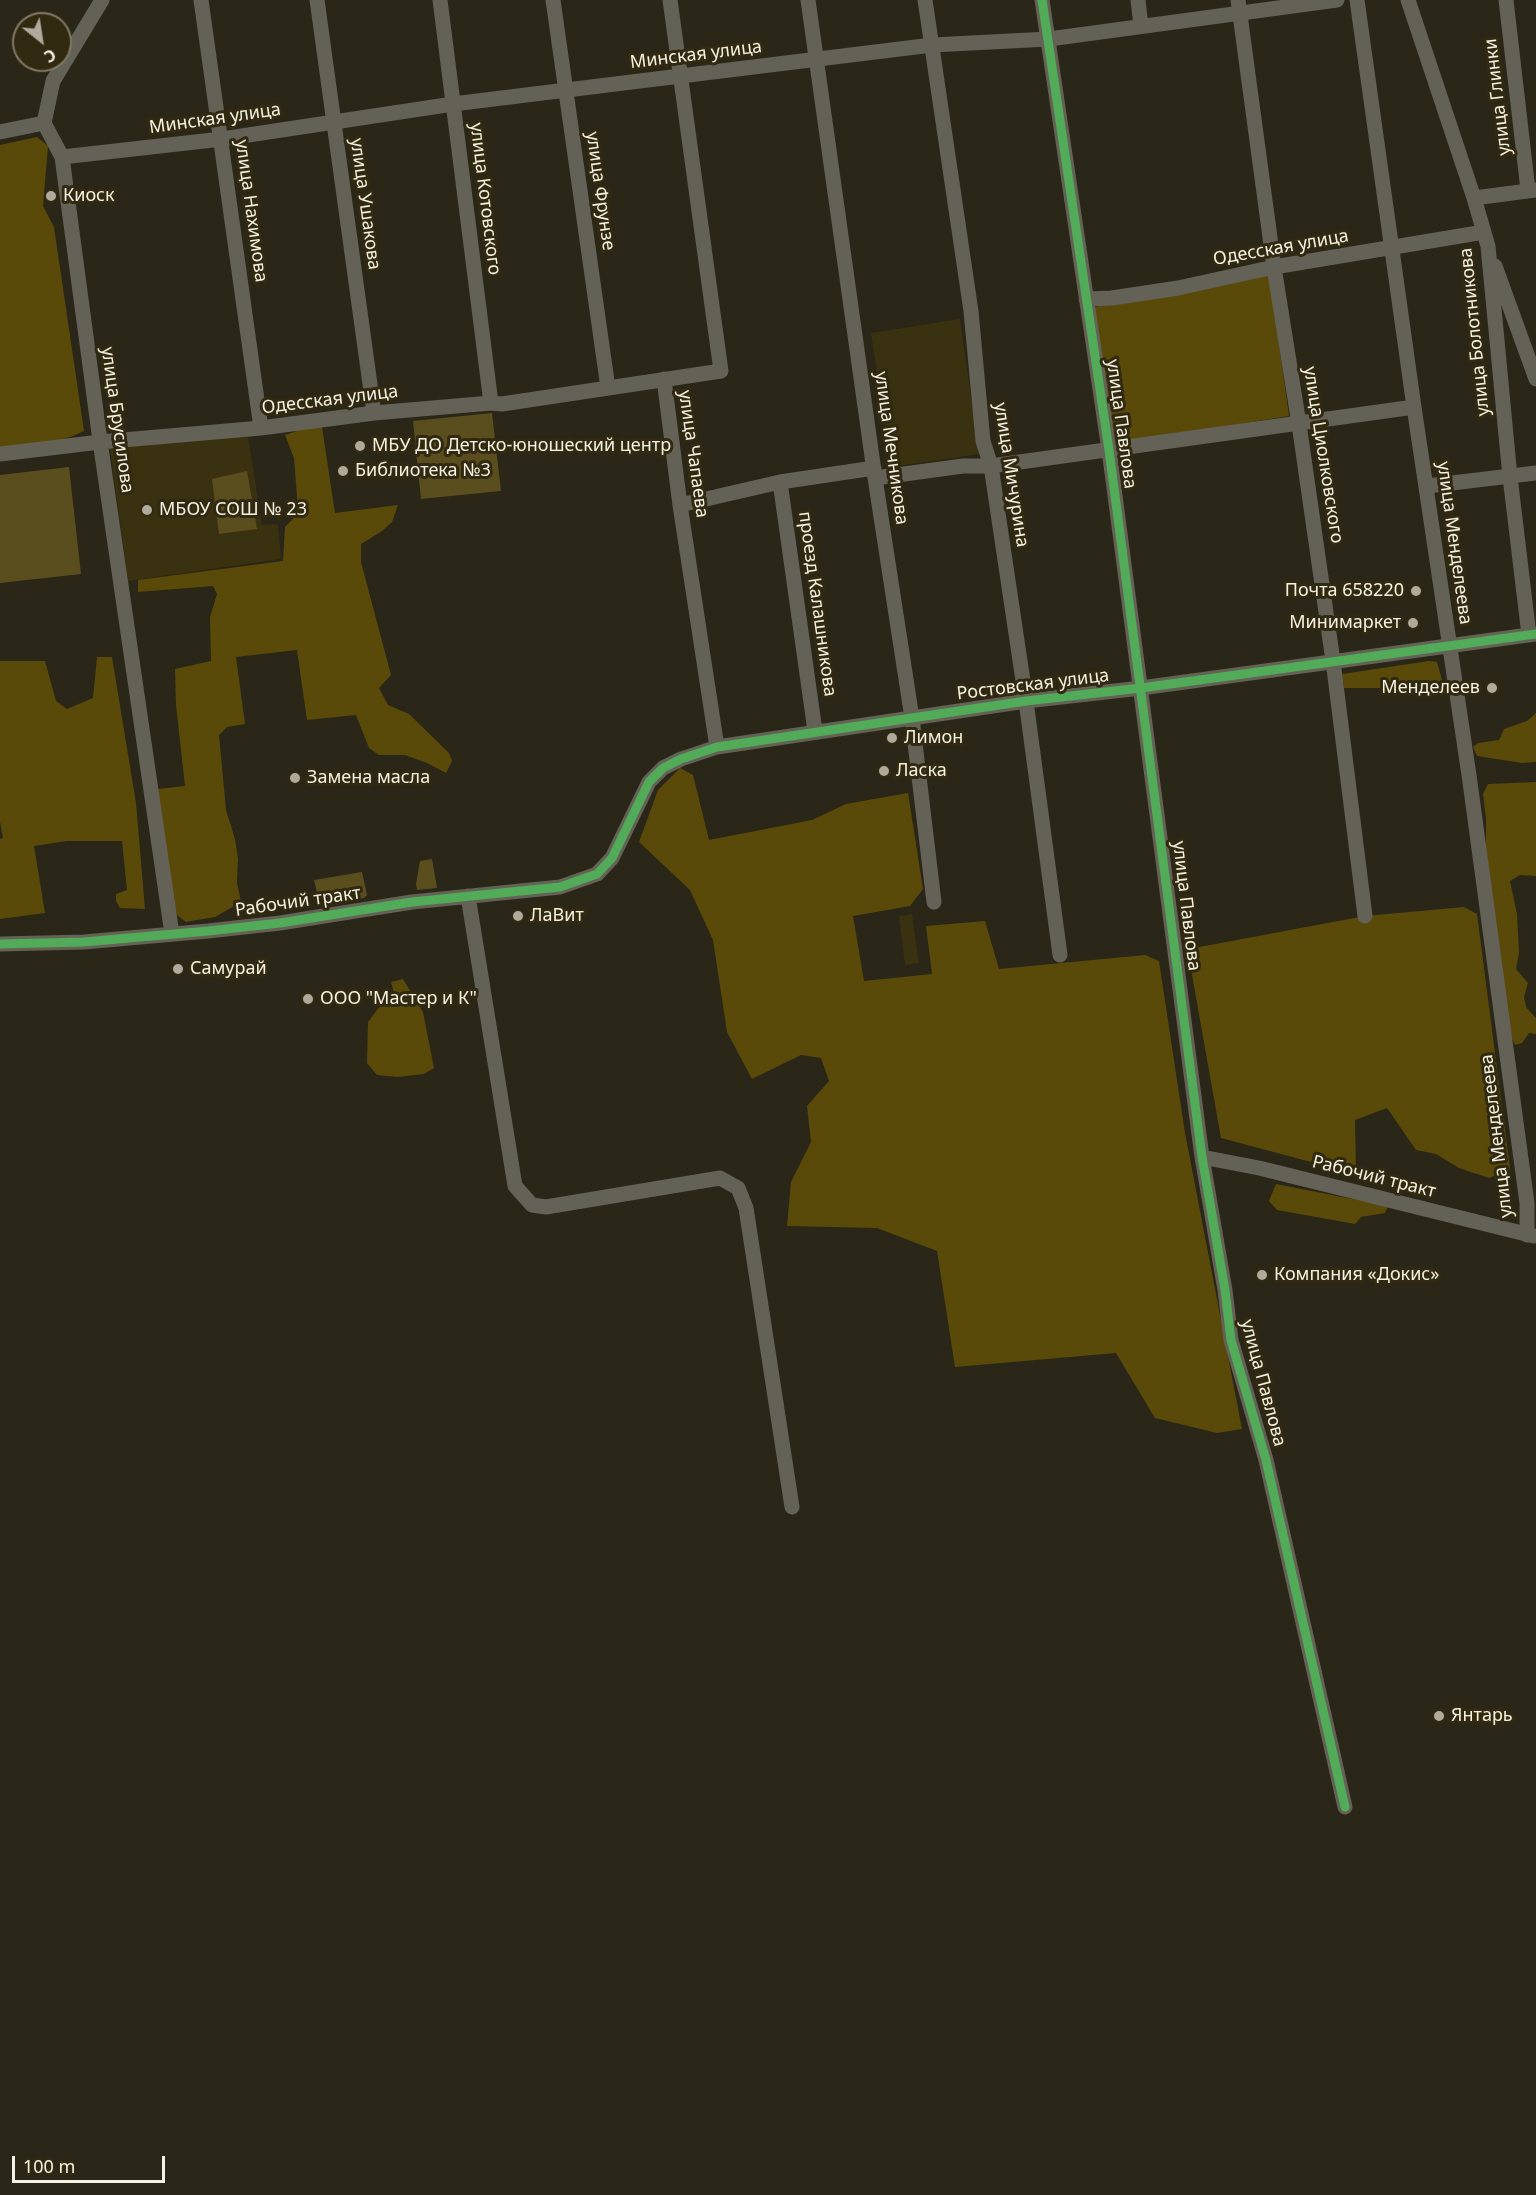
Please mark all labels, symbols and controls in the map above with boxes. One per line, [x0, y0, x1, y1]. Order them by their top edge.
north arrow [12, 12, 72, 72]
street label: Минская улица [629, 36, 763, 74]
street label: улица Глинки [1480, 37, 1516, 157]
text: С [40, 44, 60, 68]
street label: Минская улица [148, 99, 282, 139]
street label: улица Котовского [465, 122, 505, 276]
street label: улица Фрунзе [581, 130, 619, 252]
street label: улица Ушакова [345, 137, 385, 271]
street label: улица Нахимова [230, 138, 272, 284]
place label: Киоск [63, 185, 115, 207]
marker: Киоск [44, 189, 58, 203]
street label: Одесская улица [1212, 225, 1350, 271]
street label: улица Болотникова [1455, 247, 1495, 417]
street label: улица Брусилова [96, 346, 138, 494]
street label: улица Павлова [1101, 358, 1141, 490]
street label: улица Циолковского [1298, 365, 1348, 545]
street label: улица Мечникова [870, 370, 912, 526]
street label: Одесская улица [261, 381, 399, 419]
street label: улица Чапаева [673, 389, 713, 519]
street label: улица Мичурина [989, 401, 1033, 549]
place label: МБУ ДО Детско-юношеский центр [372, 435, 671, 457]
marker: МБУ ДО Детско-юношеский центр [353, 439, 367, 453]
place label: Библиотека №3 [355, 460, 491, 482]
street label: улица Менделеева [1432, 460, 1476, 626]
marker: Библиотека №3 [336, 464, 350, 478]
place label: МБОУ СОШ № 23 [159, 499, 307, 521]
marker: МБОУ СОШ № 23 [140, 503, 154, 517]
street label: проезд Калашникова [793, 510, 841, 698]
place label: Почта 658220 [1285, 580, 1404, 602]
marker: Почта 658220 [1409, 584, 1423, 598]
place label: Минимаркет [1289, 612, 1401, 634]
marker: Минимаркет [1406, 616, 1420, 630]
street label: Ростовская улица [956, 665, 1110, 705]
place label: Менделеев [1381, 677, 1480, 699]
marker: Менделеев [1485, 681, 1499, 695]
place label: Лимон [904, 727, 963, 749]
marker: Лимон [885, 731, 899, 745]
place label: Ласка [896, 760, 947, 782]
marker: Ласка [877, 764, 891, 778]
place label: Замена масла [307, 767, 430, 789]
marker: Замена масла [288, 771, 302, 785]
street label: улица Павлова [1167, 840, 1205, 972]
street label: Рабочий тракт [234, 882, 362, 922]
place label: ЛаВит [530, 905, 584, 927]
marker: ЛаВит [511, 909, 525, 923]
place label: Самурай [190, 958, 267, 980]
marker: Самурай [171, 962, 185, 976]
place label: ООО "Мастер и К" [320, 988, 477, 1010]
marker: ООО "Мастер и К" [301, 992, 315, 1006]
street label: улица Менделеева [1476, 1053, 1518, 1219]
street label: Рабочий тракт [1310, 1151, 1438, 1203]
place label: Компания «Докис» [1274, 1264, 1439, 1286]
marker: Компания «Докис» [1255, 1268, 1269, 1282]
street label: улица Павлова [1236, 1317, 1290, 1449]
place label: Янтарь [1451, 1705, 1513, 1727]
marker: Янтарь [1432, 1709, 1446, 1723]
scale bar [15, 2144, 168, 2182]
text: 100 m [23, 2154, 75, 2178]

